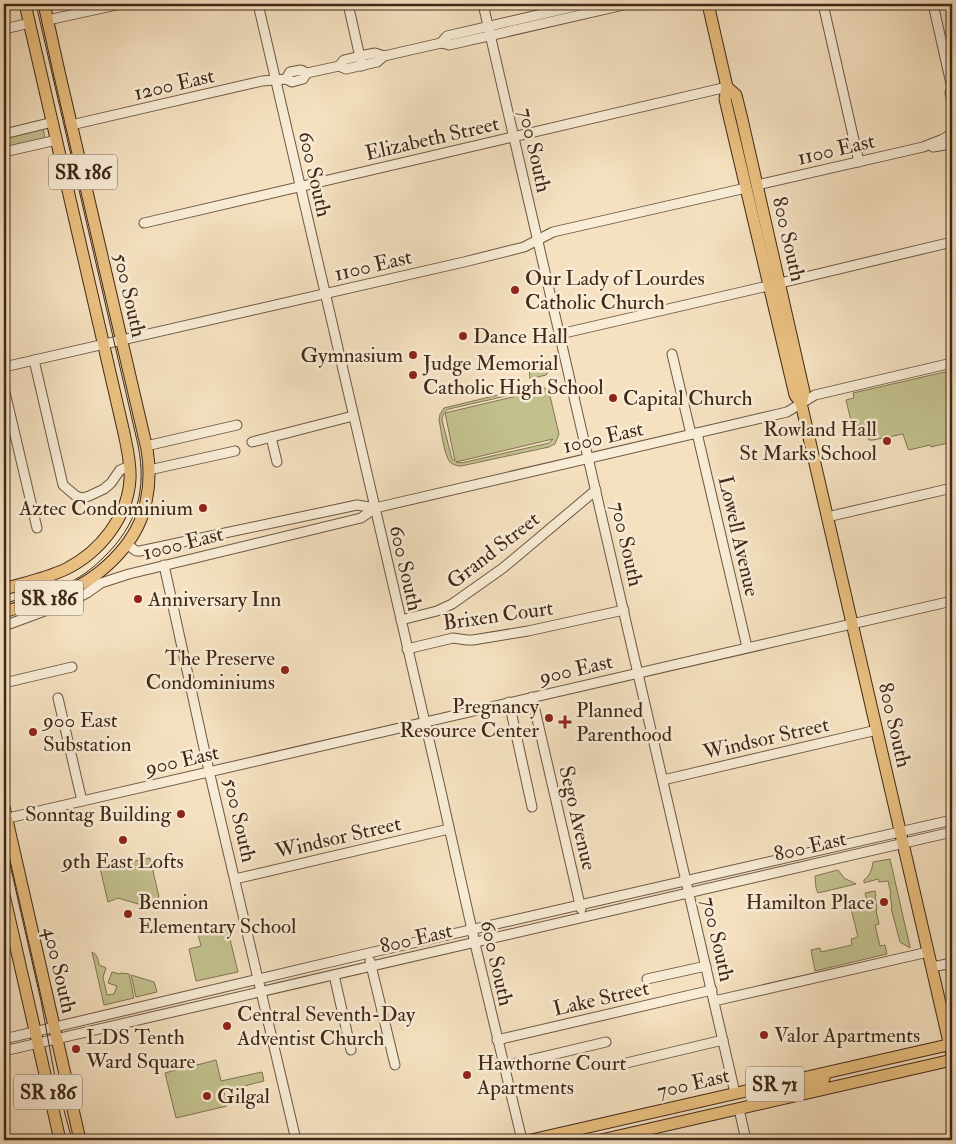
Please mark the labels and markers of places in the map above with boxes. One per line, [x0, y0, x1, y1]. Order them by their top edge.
place label: Our Lady of Lourdes Catholic Church [525, 265, 705, 316]
marker: Our Lady of Lourdes Catholic Church [509, 284, 521, 296]
place label: Dance Hall [473, 323, 568, 350]
marker: Dance Hall [457, 330, 469, 342]
place label: Gymnasium [301, 342, 403, 369]
marker: Gymnasium [407, 349, 419, 361]
place label: Judge Memorial Catholic High School [422, 350, 604, 401]
marker: Judge Memorial Catholic High School [407, 369, 419, 381]
place label: Capital Church [623, 385, 752, 412]
marker: Capital Church [607, 392, 619, 404]
place label: Rowland Hall St Marks School [739, 416, 878, 467]
marker: Rowland Hall St Marks School [881, 435, 893, 447]
place label: Aztec Condominium [18, 495, 193, 522]
marker: Aztec Condominium [197, 502, 209, 514]
place label: Anniversary Inn [147, 586, 282, 613]
marker: Anniversary Inn [132, 593, 144, 605]
place label: The Preserve Condominiums [146, 645, 275, 696]
marker: The Preserve Condominiums [279, 664, 291, 676]
place label: Pregnancy Resource Center [399, 693, 540, 744]
place label: Planned Parenthood [576, 697, 673, 748]
place label: 900 East Substation [41, 707, 132, 758]
marker: Pregnancy Resource Center [543, 712, 555, 724]
marker: Planned Parenthood [558, 715, 572, 729]
marker: 900 East Substation [27, 726, 39, 738]
place label: Sonntag Building [25, 801, 172, 828]
marker: Sonntag Building [175, 808, 187, 820]
marker: 9th East Lofts [117, 834, 129, 846]
place label: 9th East Lofts [60, 848, 184, 875]
place label: Bennion Elementary School [138, 889, 297, 940]
place label: Hamilton Place [745, 889, 874, 916]
marker: Hamilton Place [878, 896, 890, 908]
marker: Bennion Elementary School [122, 908, 134, 920]
place label: Central Seventh-Day Adventist Church [236, 1001, 416, 1052]
marker: Central Seventh-Day Adventist Church [221, 1020, 233, 1032]
place label: Valor Apartments [774, 1022, 920, 1049]
place label: LDS Tenth Ward Square [85, 1024, 196, 1075]
marker: Valor Apartments [758, 1029, 770, 1041]
marker: LDS Tenth Ward Square [70, 1043, 82, 1055]
place label: Hawthorne Court Apartments [476, 1050, 627, 1101]
marker: Hawthorne Court Apartments [461, 1069, 473, 1081]
place label: Gilgal [217, 1083, 271, 1110]
marker: Gilgal [201, 1090, 213, 1102]

